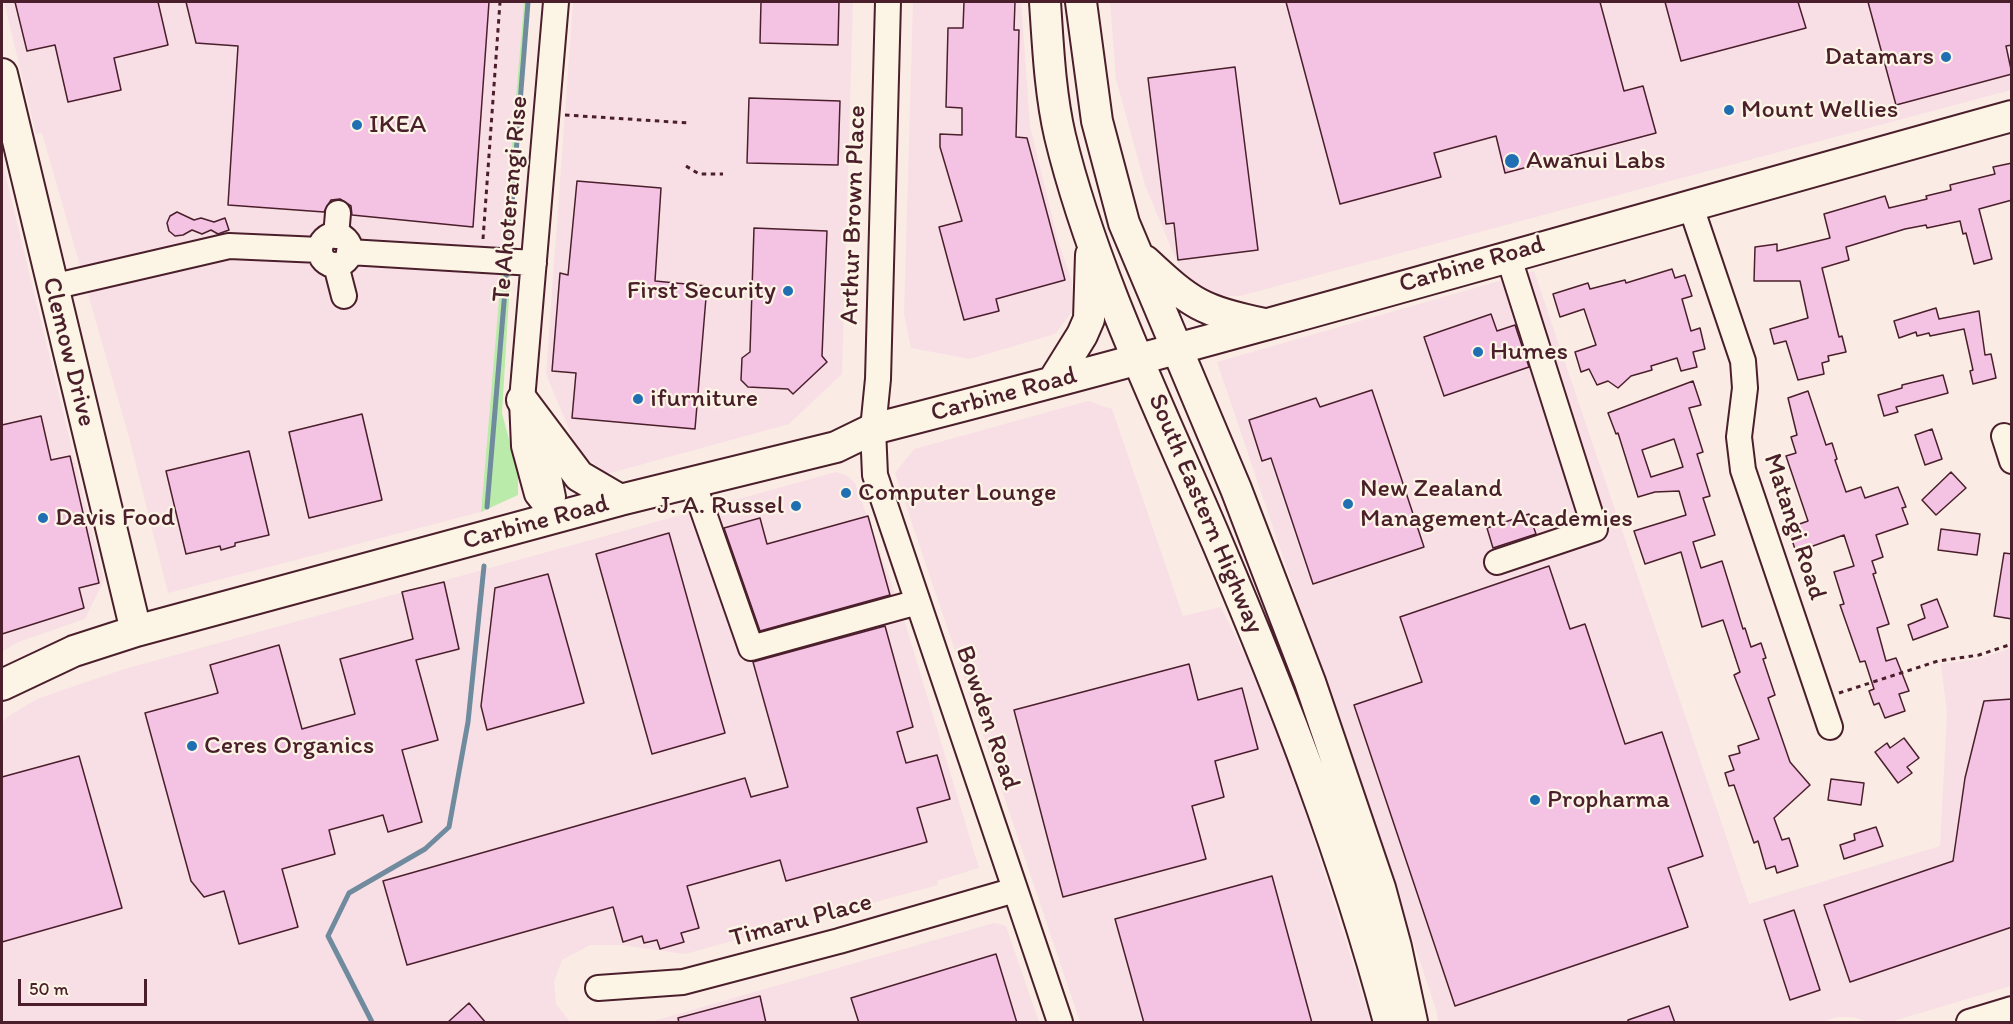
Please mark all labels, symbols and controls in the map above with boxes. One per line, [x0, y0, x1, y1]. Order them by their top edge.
place label: Datamars [1824, 41, 1934, 73]
marker: Datamars [1939, 50, 1953, 64]
place label: Mount Wellies [1741, 94, 1899, 126]
street label: Te Ahoterangi Rise [486, 95, 536, 303]
marker: Mount Wellies [1722, 103, 1736, 117]
street label: Arthur Brown Place [835, 105, 873, 325]
place label: IKEA [369, 109, 427, 141]
marker: IKEA [350, 118, 364, 132]
place label: Awanui Labs [1526, 145, 1666, 177]
marker: Awanui Labs [1503, 152, 1521, 170]
street label: Carbine Road [1396, 229, 1548, 301]
street label: Clemow Drive [34, 274, 102, 430]
place label: First Security [627, 275, 776, 307]
marker: First Security [781, 284, 795, 298]
place label: Humes [1490, 336, 1568, 368]
marker: Humes [1471, 345, 1485, 359]
street label: Carbine Road [928, 361, 1080, 429]
place label: ifurniture [650, 383, 758, 415]
street label: South Eastern Highway [1140, 389, 1270, 639]
marker: ifurniture [631, 392, 645, 406]
street label: Matangi Road [1756, 450, 1832, 604]
place label: New Zealand Management Academies [1360, 473, 1633, 534]
place label: Computer Lounge [858, 477, 1056, 509]
marker: Computer Lounge [839, 486, 853, 500]
street label: Carbine Road [460, 489, 612, 557]
place label: J. A. Russel [657, 490, 784, 522]
marker: New Zealand Management Academies [1341, 497, 1355, 511]
marker: J. A. Russel [789, 499, 803, 513]
place label: Davis Food [55, 502, 175, 534]
marker: Davis Food [36, 511, 50, 525]
street label: Bowden Road [948, 642, 1026, 794]
place label: Ceres Organics [204, 730, 374, 762]
marker: Ceres Organics [185, 739, 199, 753]
place label: Propharma [1547, 784, 1670, 816]
marker: Propharma [1528, 793, 1542, 807]
street label: Timaru Place [726, 887, 876, 955]
scale bar [21, 967, 150, 1005]
text: 50 m [29, 978, 69, 1000]

